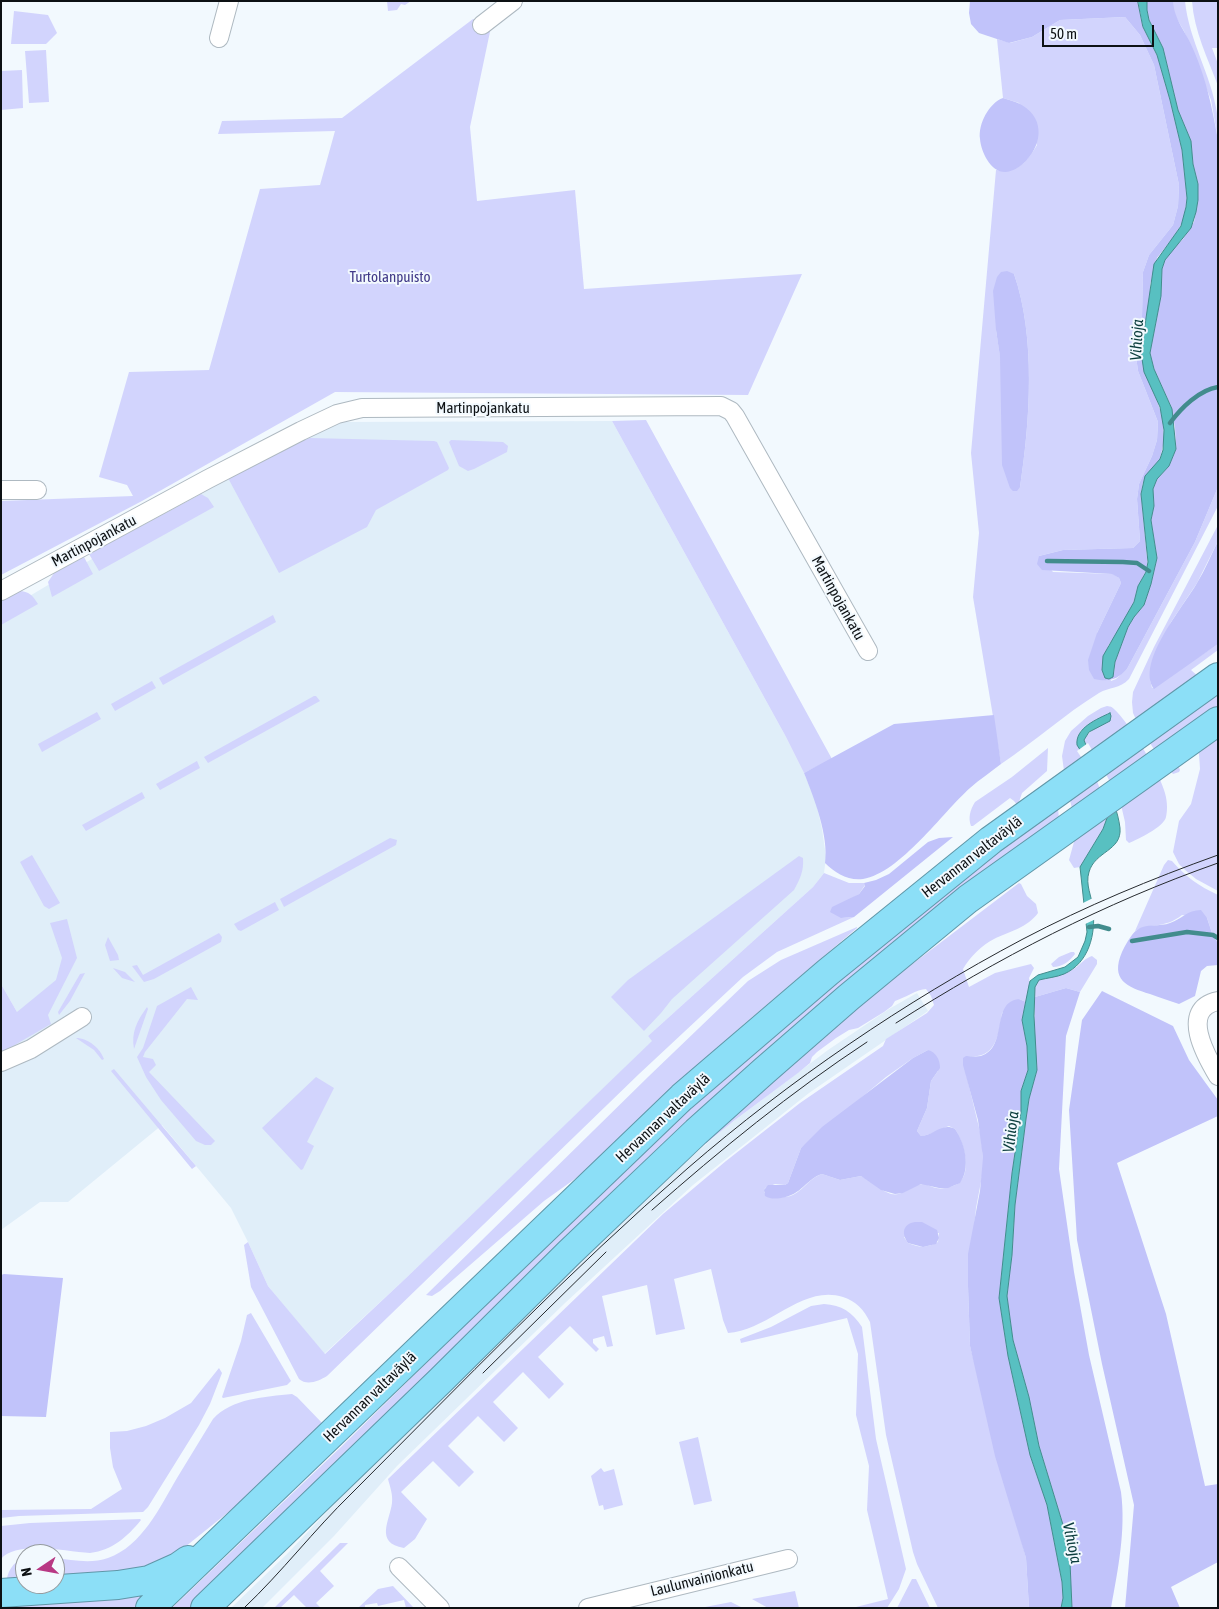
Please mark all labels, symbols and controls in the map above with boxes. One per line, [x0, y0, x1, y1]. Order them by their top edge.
scale bar [1044, 15, 1156, 47]
text: 50 m [1050, 25, 1077, 42]
park label: Turtolanpuisto [349, 268, 431, 286]
water label: Vihioja [1126, 319, 1148, 361]
street label: Martinpojankatu [436, 399, 530, 417]
street label: Martinpojankatu [49, 511, 139, 571]
street label: Martinpojankatu [808, 553, 868, 643]
street label: Hervannan valtaväylä [918, 812, 1026, 902]
street label: Hervannan valtaväylä [612, 1070, 714, 1166]
water label: Vihioja [999, 1110, 1023, 1154]
street label: Hervannan valtaväylä [320, 1348, 420, 1446]
water label: Vihioja [1058, 1521, 1086, 1565]
north arrow [15, 1544, 65, 1594]
street label: Laulunvainionkatu [649, 1558, 755, 1600]
text: N [18, 1566, 35, 1578]

